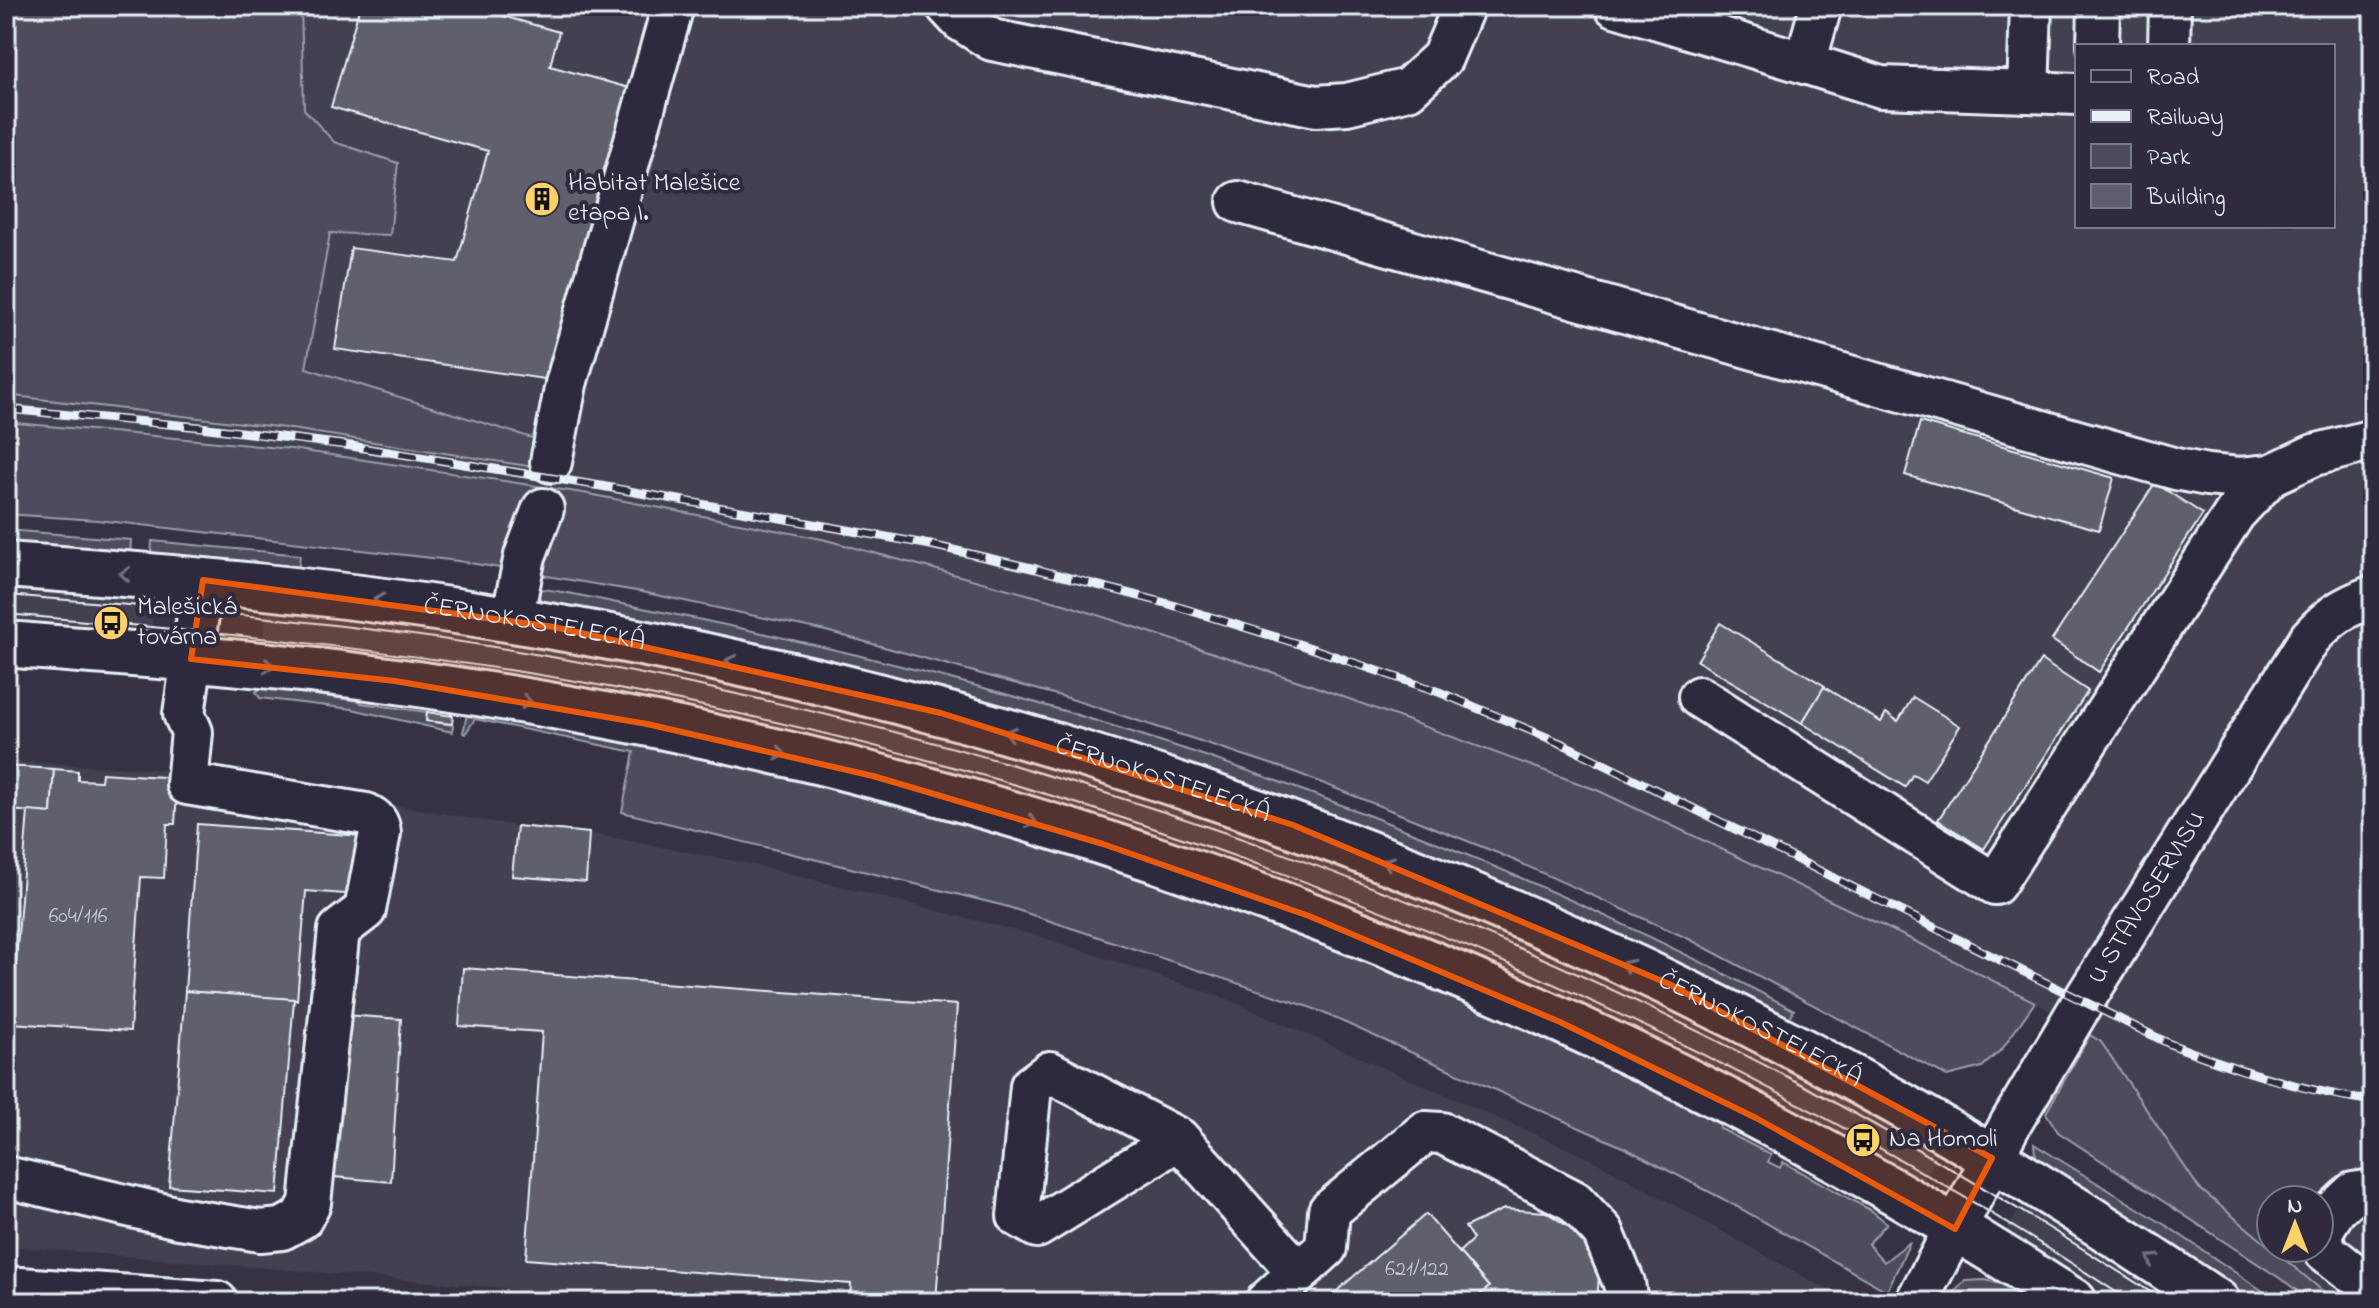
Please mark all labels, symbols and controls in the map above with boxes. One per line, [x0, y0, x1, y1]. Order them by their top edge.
legend [2075, 44, 2335, 228]
text: Road [2147, 61, 2200, 96]
text: Railway [2147, 101, 2224, 137]
text: Park [2147, 141, 2191, 176]
place label: Habitat Malešice etapa I. [568, 165, 741, 233]
building icon: Habitat Malešice etapa I. [523, 180, 561, 218]
text: Building [2146, 181, 2226, 216]
one-way arrow [118, 566, 131, 583]
street label: ČERNOKOSTELECKÁ [421, 587, 649, 662]
place label: Malešická továrna [137, 589, 237, 657]
one-way arrow [372, 592, 386, 609]
bus stop icon: Malešická továrna [92, 604, 130, 642]
one-way arrow [725, 654, 738, 671]
one-way arrow [263, 657, 276, 674]
one-way arrow [520, 692, 533, 709]
one-way arrow [1004, 726, 1017, 742]
street label: ČERNOKOSTELECKÁ [1050, 728, 1275, 834]
one-way arrow [774, 745, 788, 762]
street label: U STAVOSERVISU [2079, 804, 2216, 992]
one-way arrow [1025, 813, 1039, 829]
one-way arrow [1382, 855, 1396, 872]
house number: 604/116 [49, 901, 108, 933]
one-way arrow [1621, 959, 1635, 975]
street label: ČERNOKOSTELECKÁ [1651, 962, 1868, 1098]
bus stop icon: Na Homoli [1844, 1121, 1882, 1159]
place label: Na Homoli [1889, 1121, 1998, 1159]
north arrow [2255, 1184, 2335, 1264]
text: N [2288, 1191, 2302, 1223]
one-way arrow [2147, 1253, 2161, 1268]
house number: 621/122 [1385, 1254, 1449, 1286]

